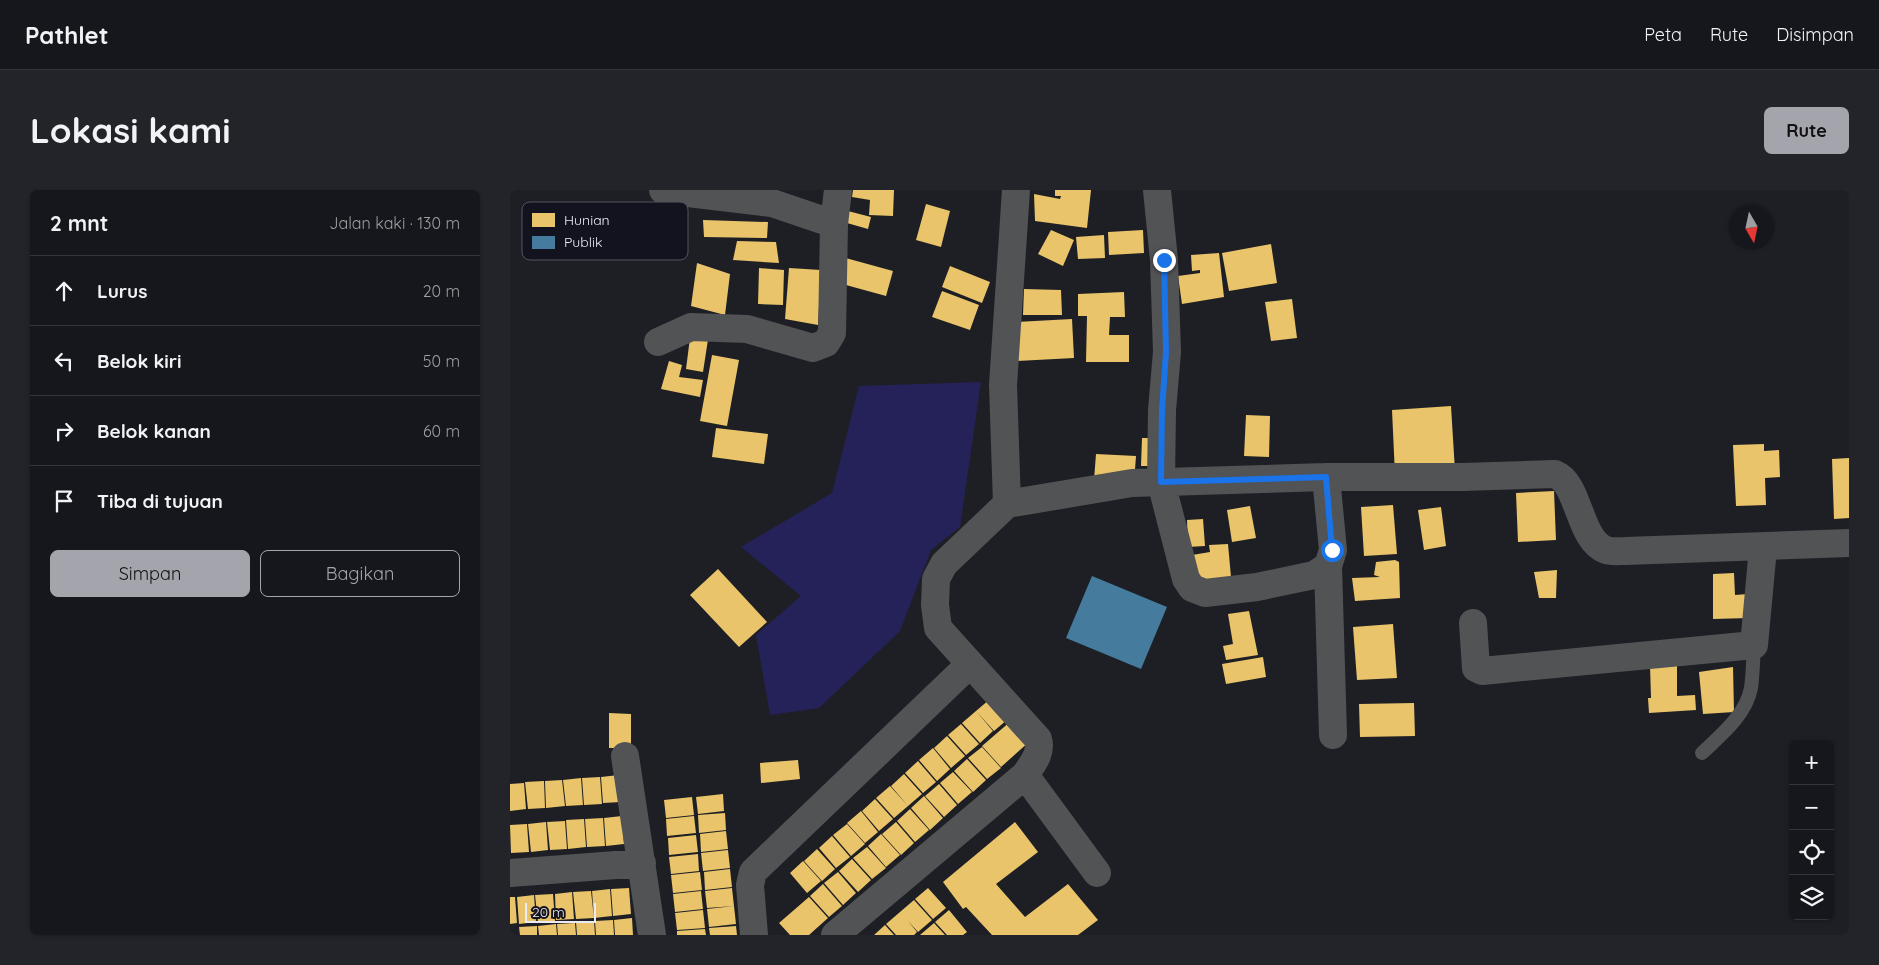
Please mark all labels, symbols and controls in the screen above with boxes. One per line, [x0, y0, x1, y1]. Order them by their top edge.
text: Pathlet [25, 20, 109, 50]
text: Peta [1644, 23, 1682, 46]
text: Rute [1710, 23, 1748, 46]
text: Disimpan [1776, 23, 1854, 46]
button: Rute [1764, 107, 1849, 154]
text: Lokasi kami [30, 108, 230, 152]
legend [522, 202, 688, 260]
north arrow [1729, 205, 1774, 250]
text: 2 mnt [50, 210, 108, 236]
text: Hunian [564, 211, 610, 229]
text: Jalan kaki · 130 m [329, 213, 460, 233]
text: Publik [564, 233, 602, 251]
route end [1153, 249, 1176, 272]
icon: ahead [50, 277, 78, 305]
text: Lurus [97, 279, 147, 303]
text: 20 m [423, 281, 460, 301]
icon: left [50, 347, 78, 375]
text: Belok kiri [97, 349, 182, 373]
text: 50 m [423, 351, 460, 371]
icon: right [50, 417, 78, 445]
text: Belok kanan [97, 419, 211, 443]
text: 60 m [423, 421, 460, 441]
icon: arrive [50, 487, 78, 515]
text: Tiba di tujuan [97, 489, 223, 513]
route start [1321, 539, 1344, 562]
button: Simpan [50, 550, 250, 597]
button: Bagikan [260, 550, 460, 597]
map controls [1789, 740, 1834, 920]
button: + [1789, 740, 1834, 785]
button: − [1789, 785, 1834, 830]
button: locate [1789, 830, 1834, 875]
button: layers [1789, 875, 1834, 920]
scale bar [525, 900, 596, 923]
text: 20 m [532, 903, 565, 921]

